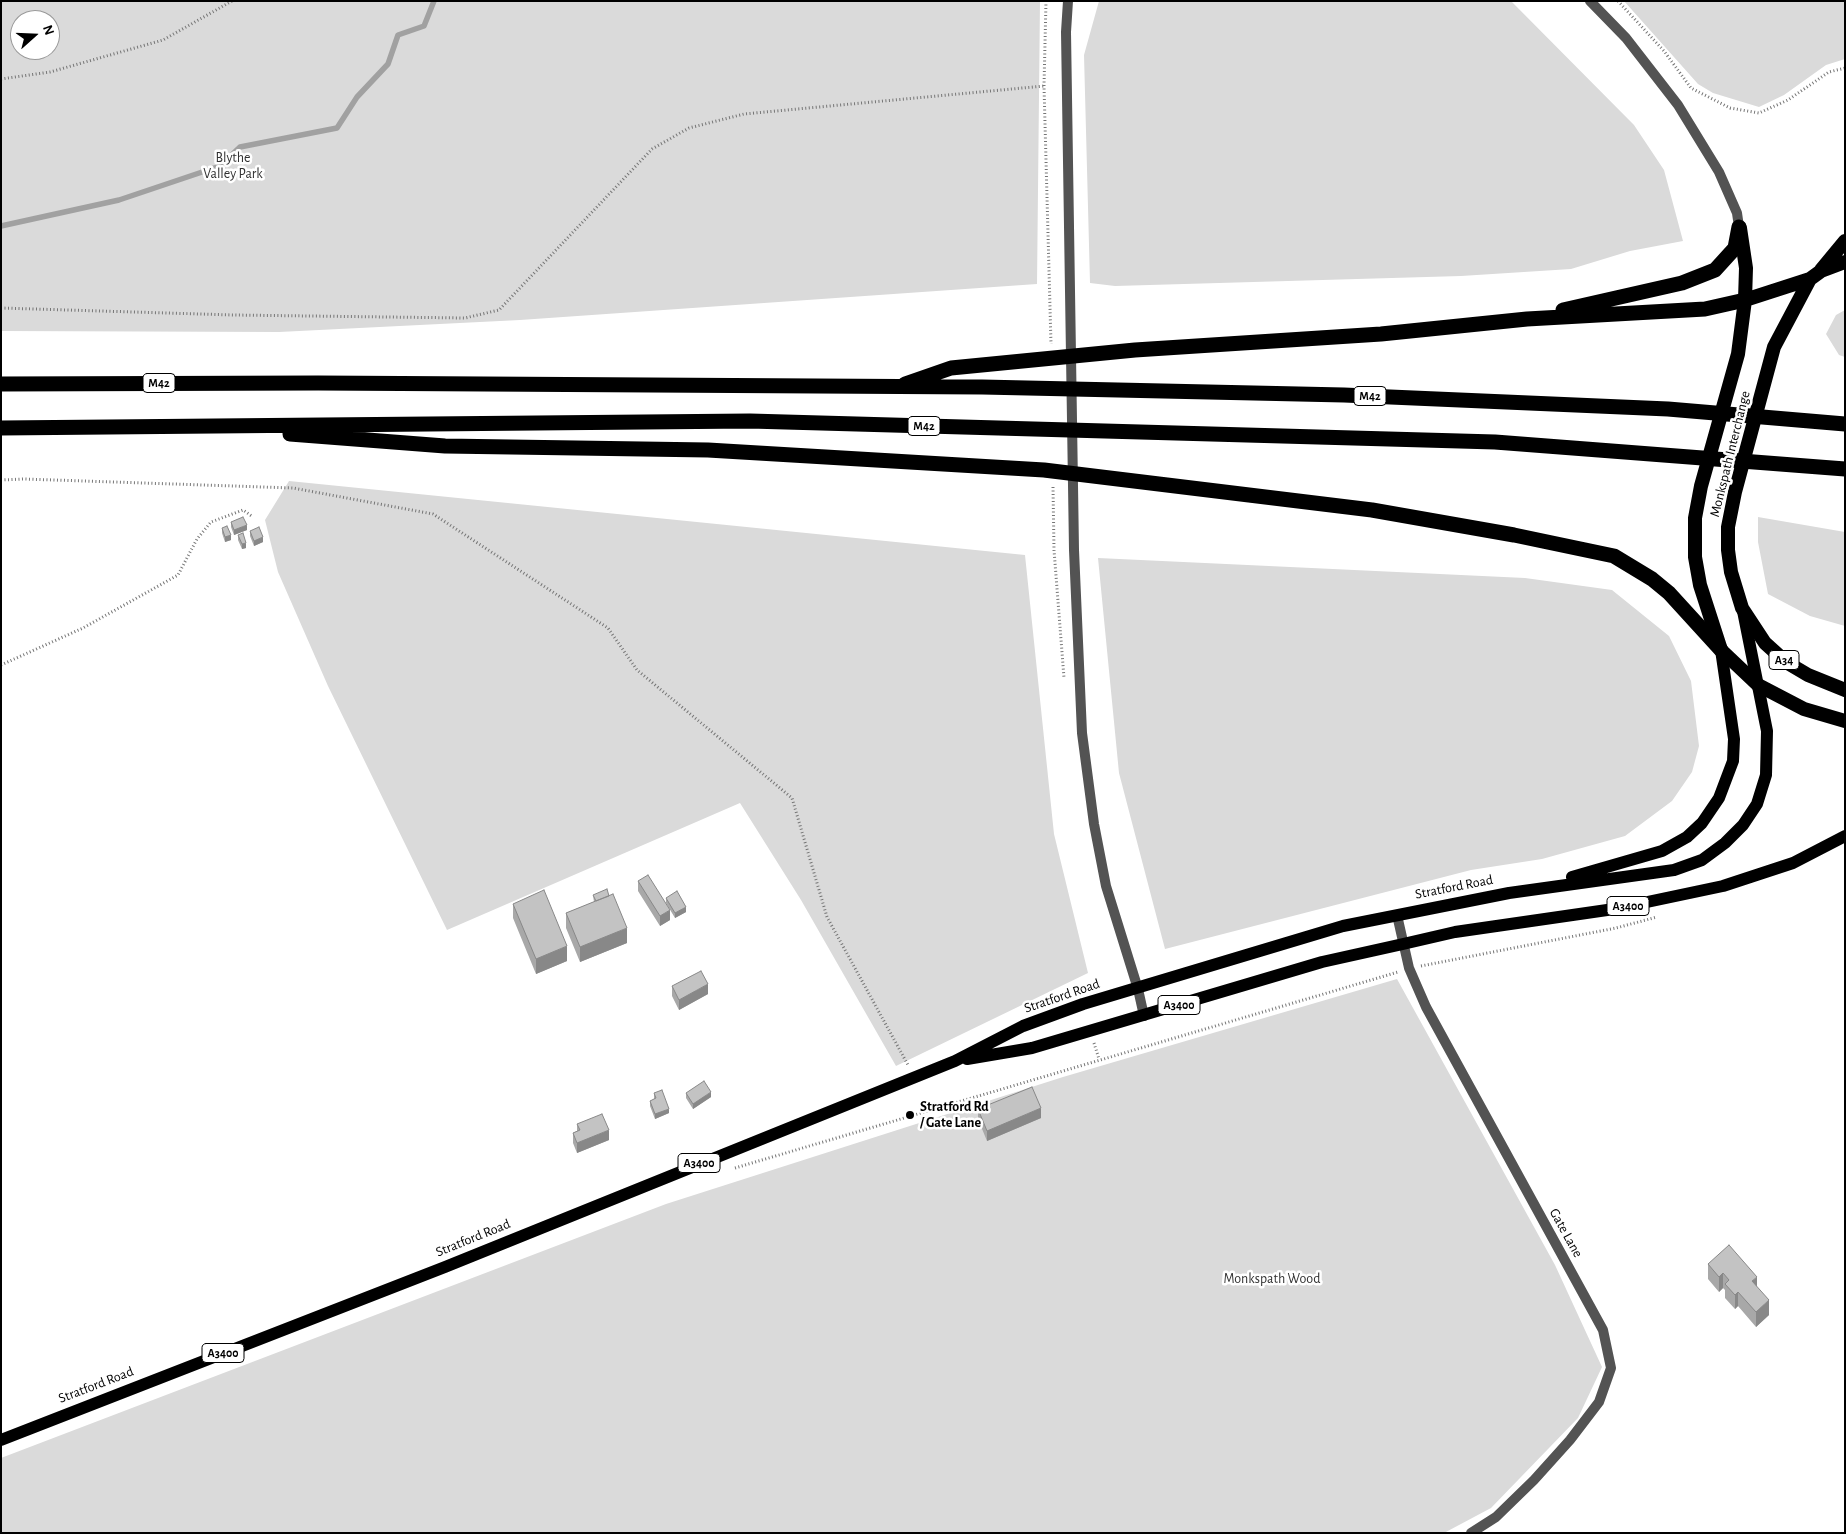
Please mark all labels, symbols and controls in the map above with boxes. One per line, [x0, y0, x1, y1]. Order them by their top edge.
north arrow [10, 10, 60, 60]
text: N [40, 23, 56, 37]
park label: Blythe Valley Park [203, 150, 263, 182]
road number: M42 [143, 373, 175, 392]
road number: M42 [1354, 386, 1386, 406]
street label: Monkspath Interchange [1706, 389, 1754, 519]
road number: M42 [908, 416, 940, 436]
road number: A34 [1769, 650, 1799, 670]
street label: Stratford Road [1414, 871, 1494, 903]
road number: A3400 [1607, 896, 1649, 916]
street label: Stratford Road [1022, 975, 1102, 1017]
road number: A3400 [1158, 996, 1200, 1014]
place label: Stratford Rd / Gate Lane [920, 1099, 989, 1132]
marker: Stratford Rd / Gate Lane [904, 1109, 916, 1121]
road number: A3400 [678, 1154, 720, 1172]
street label: Gate Lane [1546, 1205, 1586, 1261]
street label: Stratford Road [433, 1215, 513, 1261]
park label: Monkspath Wood [1224, 1271, 1320, 1287]
road number: A3400 [202, 1344, 244, 1362]
street label: Stratford Road [56, 1363, 136, 1407]

